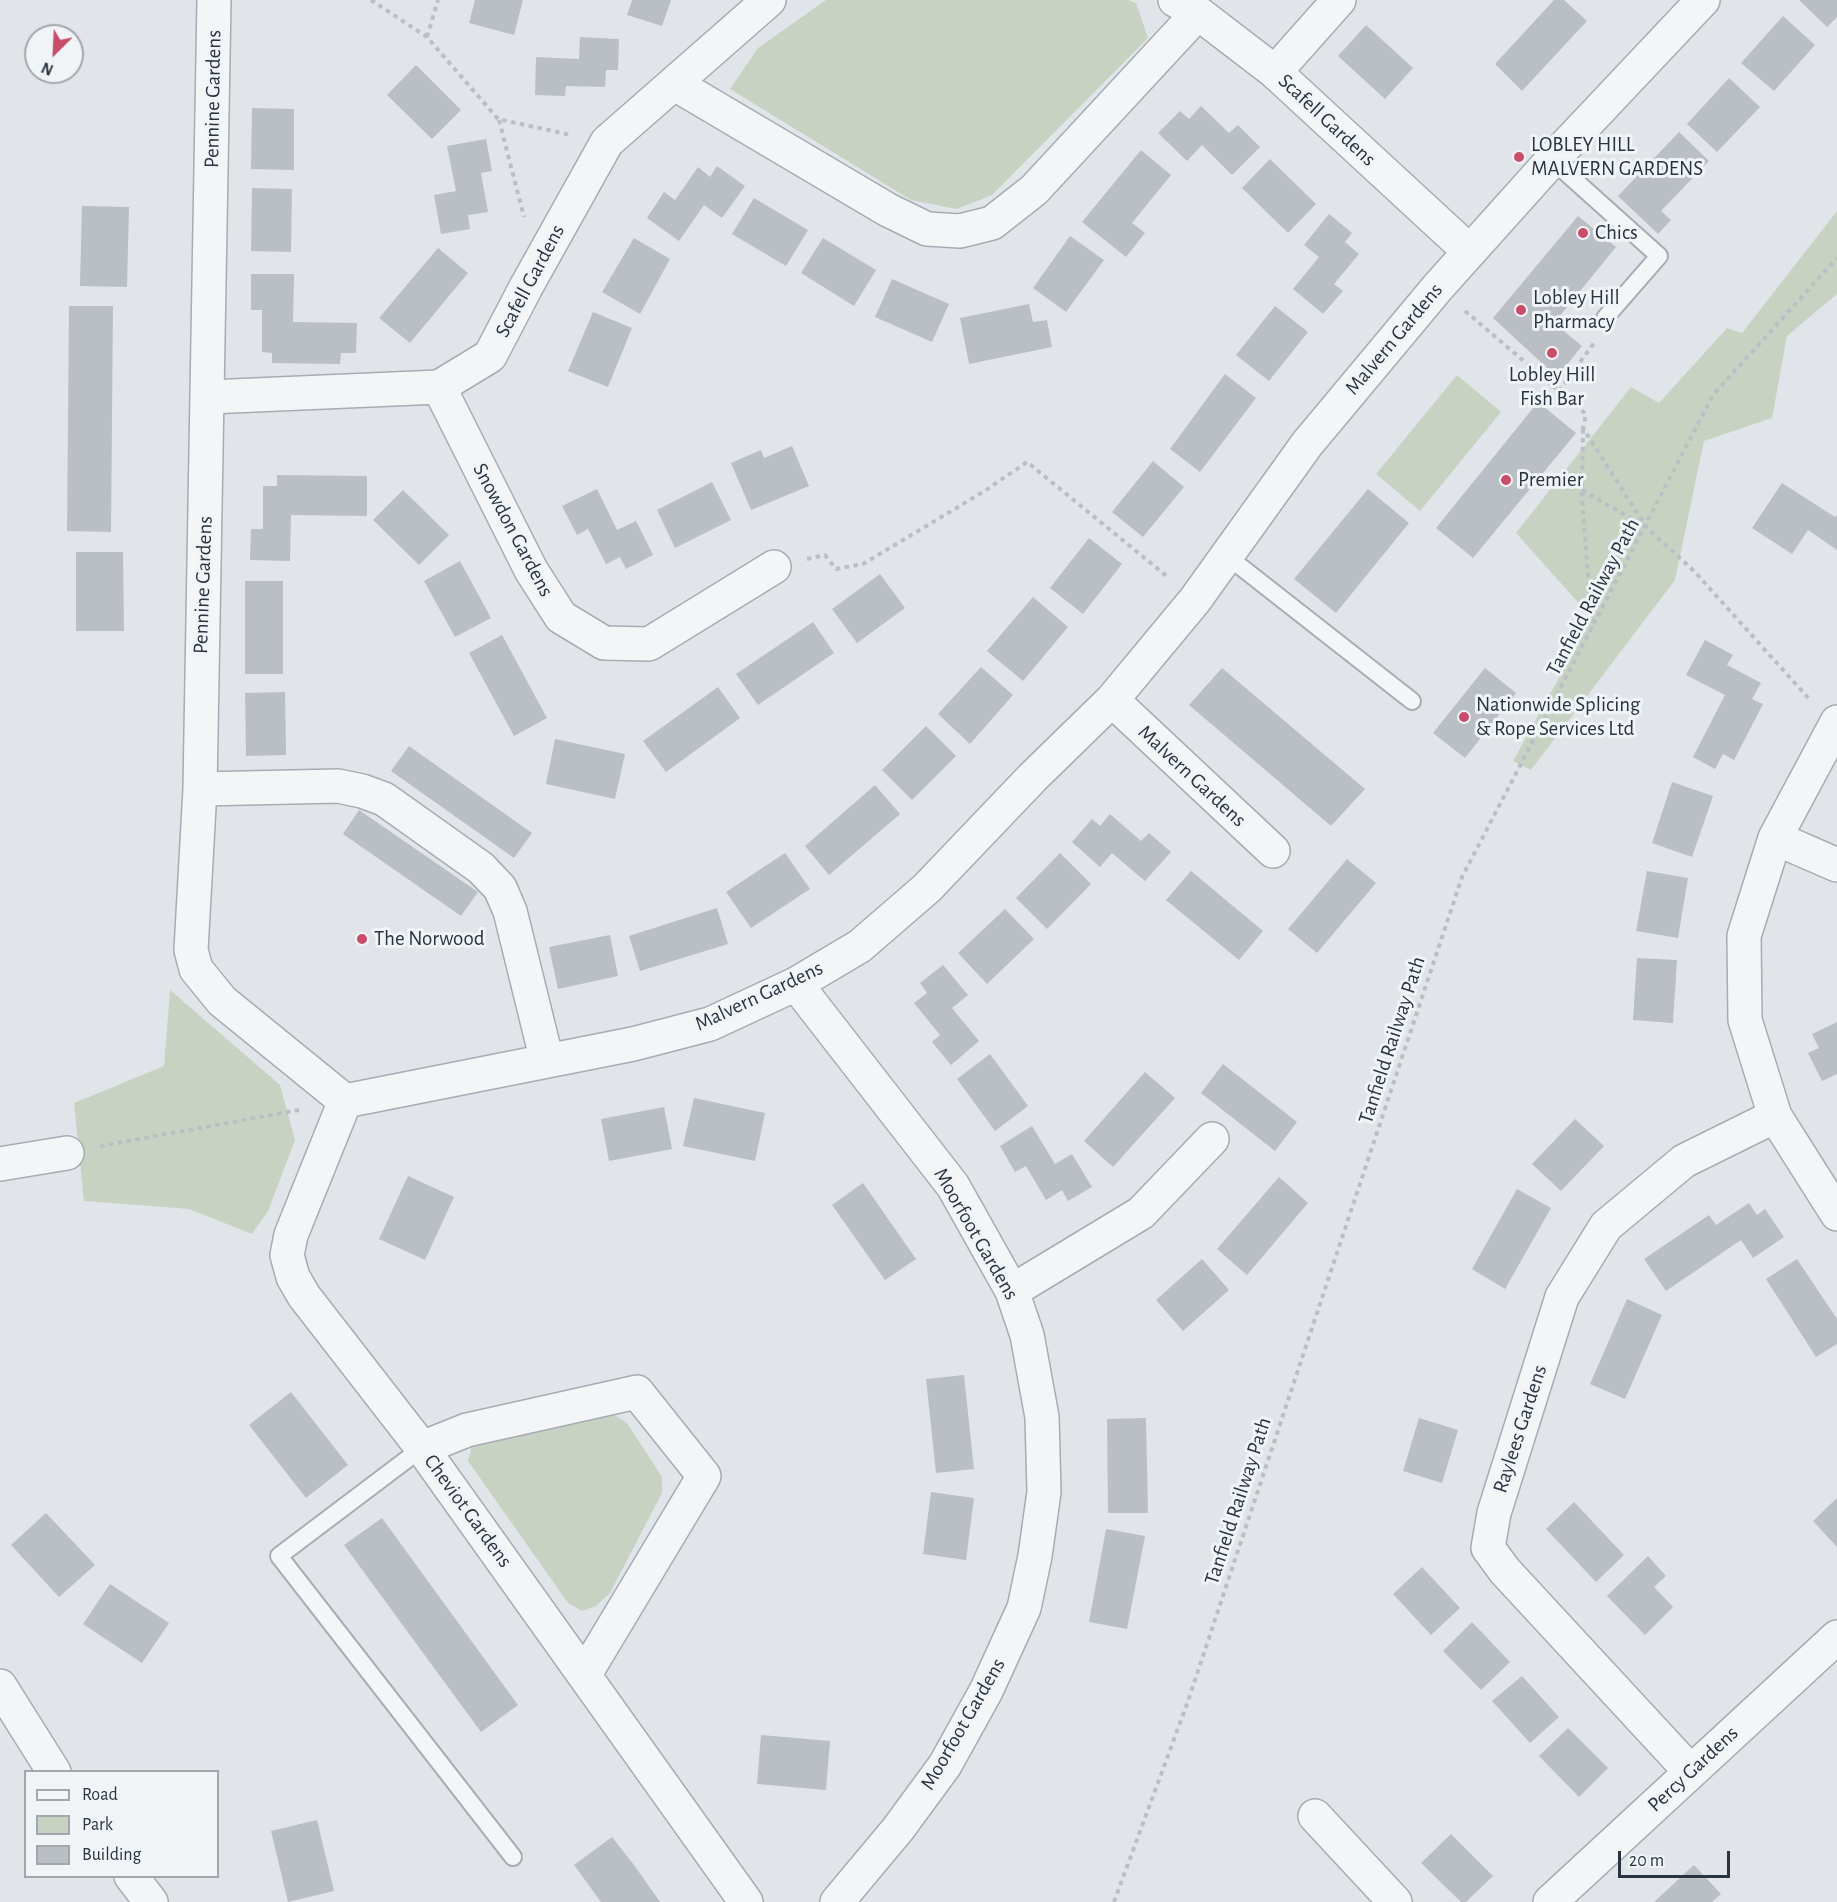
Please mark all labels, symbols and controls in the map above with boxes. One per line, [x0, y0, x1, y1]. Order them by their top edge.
north arrow [24, 24, 84, 84]
street label: Pennine Gardens [199, 30, 227, 168]
text: N [39, 59, 56, 78]
street label: Scafell Gardens [1273, 68, 1381, 172]
place label: LOBLEY HILL MALVERN GARDENS [1531, 132, 1703, 182]
marker: LOBLEY HILL MALVERN GARDENS [1512, 150, 1526, 164]
street label: Scafell Gardens [490, 220, 570, 342]
place label: Chics [1595, 220, 1638, 246]
marker: Chics [1576, 226, 1590, 240]
street label: Malvern Gardens [1340, 278, 1448, 400]
place label: Lobley Hill Pharmacy [1533, 285, 1620, 335]
marker: Lobley Hill Pharmacy [1514, 303, 1528, 317]
marker: Lobley Hill Fish Bar [1545, 346, 1559, 360]
place label: Lobley Hill Fish Bar [1509, 362, 1595, 412]
street label: Snowdon Gardens [467, 459, 559, 601]
place label: Premier [1518, 467, 1583, 493]
marker: Premier [1499, 473, 1513, 487]
street label: Tanfield Railway Path [1541, 514, 1645, 680]
street label: Pennine Gardens [188, 516, 218, 654]
place label: Nationwide Splicing & Rope Services Ltd [1476, 692, 1640, 742]
marker: Nationwide Splicing & Rope Services Ltd [1457, 710, 1471, 724]
street label: Malvern Gardens [1133, 720, 1251, 832]
place label: The Norwood [374, 926, 485, 952]
marker: The Norwood [355, 932, 369, 946]
street label: Tanfield Railway Path [1353, 953, 1431, 1127]
street label: Malvern Gardens [691, 955, 827, 1037]
street label: Moorfoot Gardens [928, 1164, 1024, 1304]
street label: Raylees Gardens [1487, 1362, 1553, 1496]
street label: Tanfield Railway Path [1199, 1414, 1277, 1588]
street label: Cheviot Gardens [418, 1449, 518, 1573]
street label: Moorfoot Gardens [915, 1654, 1011, 1794]
street label: Percy Gardens [1642, 1721, 1744, 1817]
legend [24, 1770, 219, 1878]
text: Road [82, 1786, 118, 1804]
text: Park [82, 1816, 113, 1834]
scale bar [1621, 1839, 1734, 1877]
text: Building [82, 1846, 141, 1864]
text: 20 m [1629, 1852, 1664, 1870]

